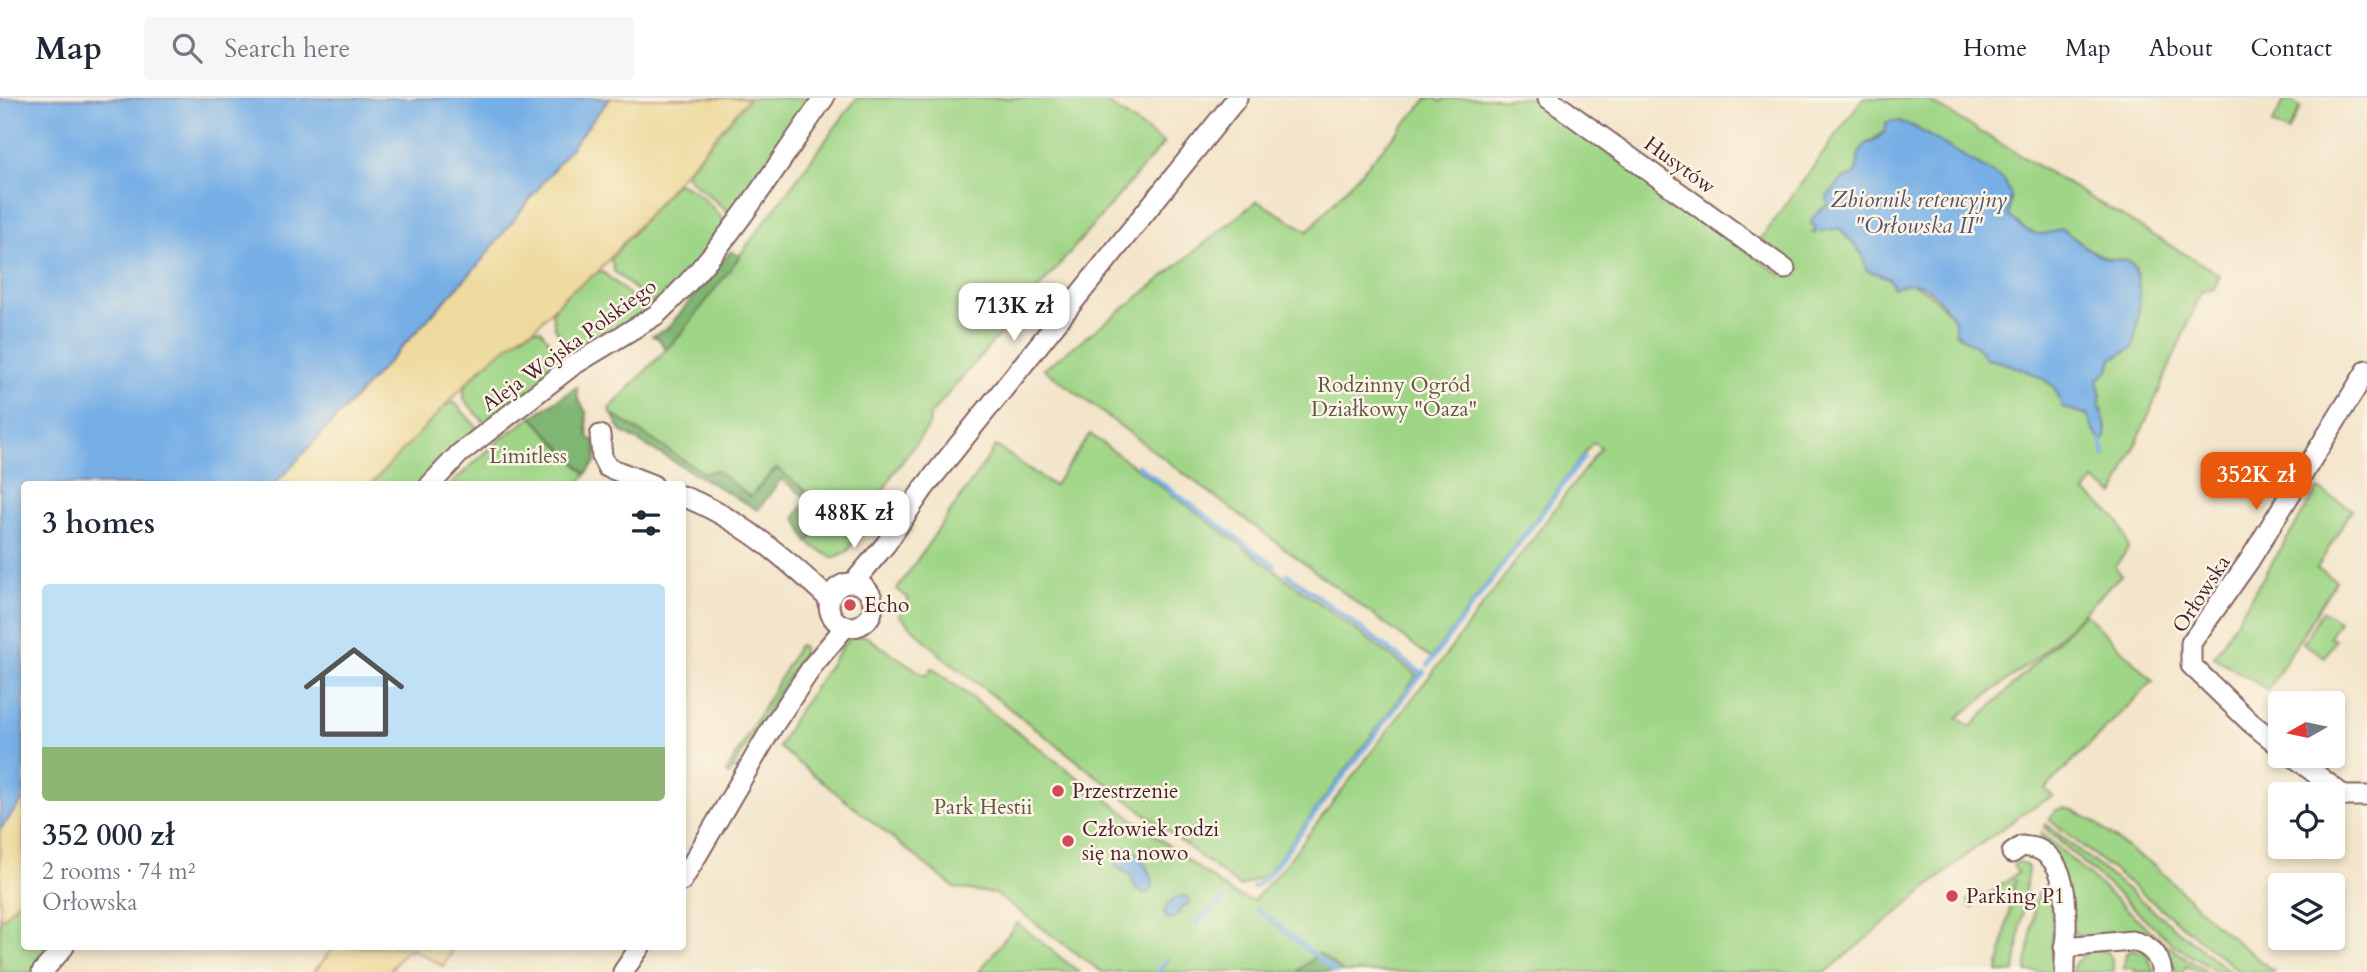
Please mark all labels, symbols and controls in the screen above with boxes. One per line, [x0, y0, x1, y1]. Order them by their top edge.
search box [144, 17, 634, 80]
text: Map [35, 26, 102, 71]
icon: search [168, 29, 206, 67]
text: Search here [224, 31, 350, 66]
text: Home [1963, 32, 2027, 65]
text: Map [2065, 32, 2111, 65]
text: About [2149, 32, 2213, 65]
text: Contact [2251, 32, 2332, 65]
street label: Husytów [1638, 130, 1722, 201]
water label: Zbiornik retencyjny "Orłowska II" [1831, 184, 2007, 241]
street label: Aleja Wojska Polskiego [476, 272, 663, 419]
pin: 713K zł [949, 284, 1079, 343]
text: 713K zł [975, 290, 1053, 321]
park label: Rodzinny Ogród Działkowy "Oaza" [1311, 371, 1477, 424]
park label: Limitless [489, 442, 567, 471]
pin: 352K zł [2191, 452, 2321, 512]
text: 352K zł [2217, 459, 2295, 490]
pin: 488K zł [789, 490, 919, 550]
text: 488K zł [815, 497, 893, 528]
text: 3 homes [42, 503, 155, 544]
icon: filters [627, 504, 665, 542]
street label: Orłowska [2166, 550, 2237, 639]
place label: Echo [864, 591, 909, 620]
marker: Echo [842, 597, 858, 613]
icon: home [291, 629, 417, 755]
north arrow [2268, 691, 2345, 768]
map controls [2268, 691, 2345, 950]
place label: Przestrzenie [1072, 777, 1179, 806]
button: locate [2268, 782, 2345, 859]
marker: Przestrzenie [1050, 783, 1066, 799]
park label: Park Hestii [934, 793, 1032, 822]
text: 352 000 zł [42, 815, 175, 856]
place label: Człowiek rodzi się na nowo [1082, 815, 1219, 868]
marker: Człowiek rodzi się na nowo [1060, 833, 1076, 849]
text: 2 rooms · 74 m² [42, 856, 195, 887]
button: layers [2268, 873, 2345, 950]
place label: Parking P1 [1966, 882, 2065, 911]
text: Orłowska [42, 887, 137, 918]
marker: Parking P1 [1944, 888, 1960, 904]

